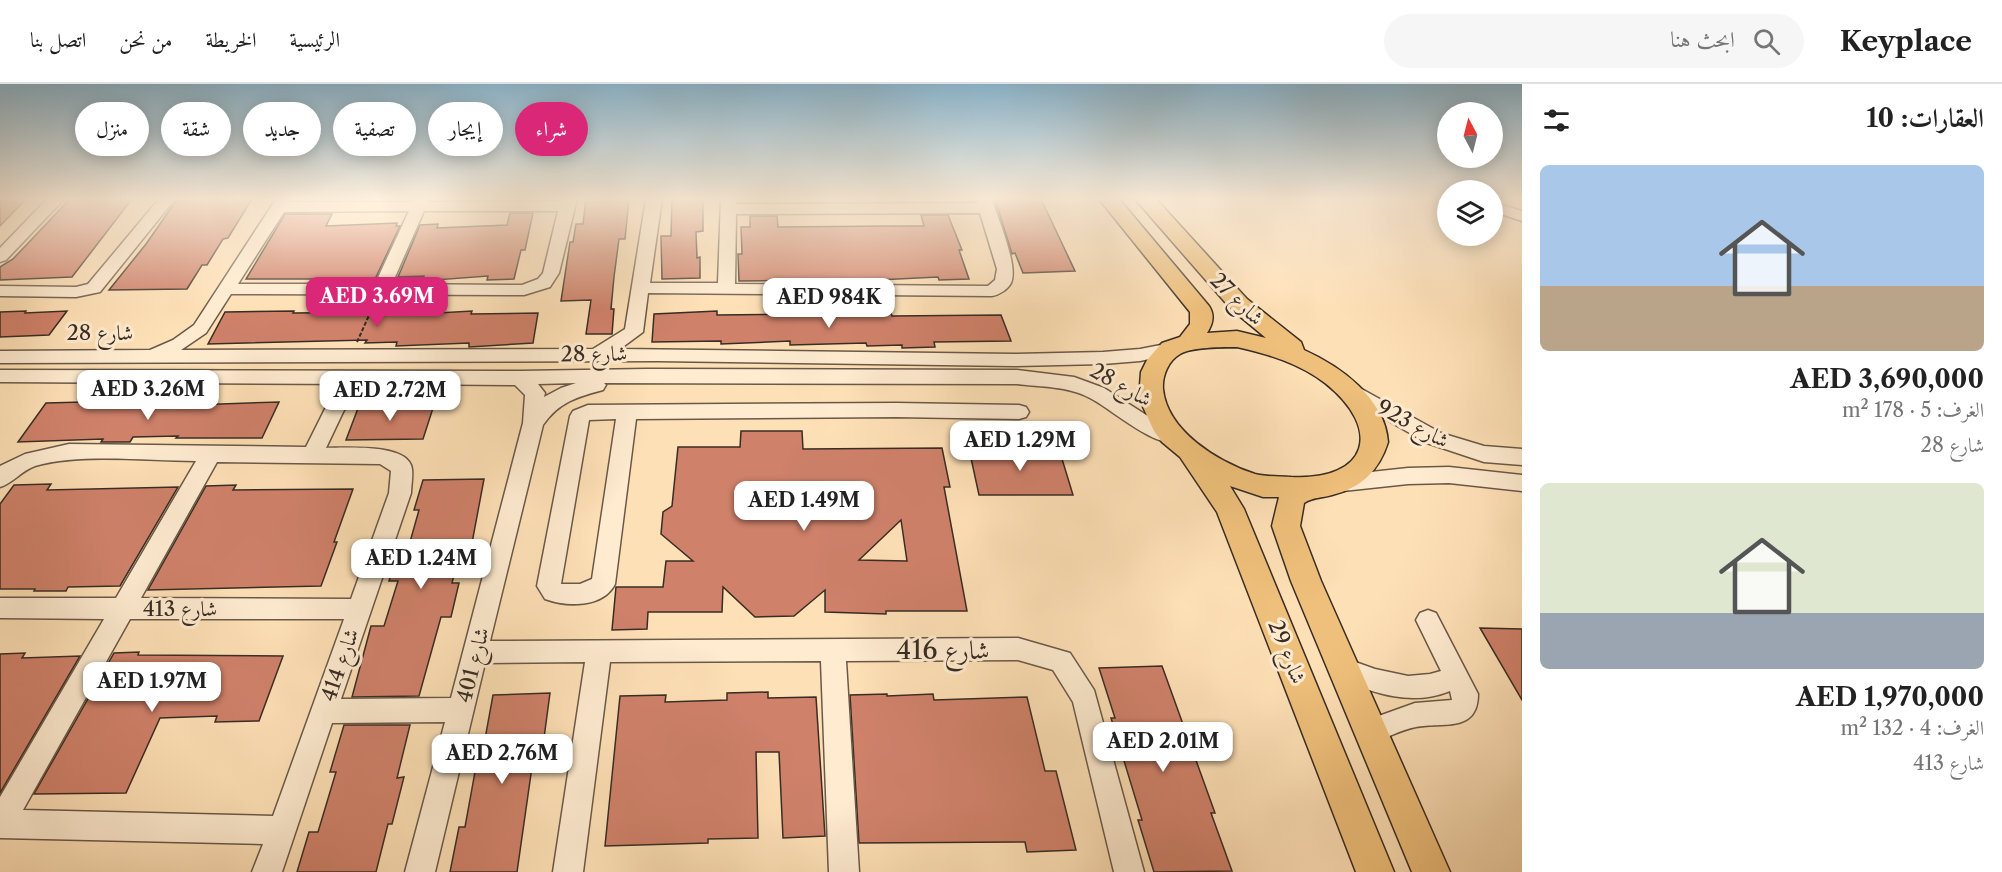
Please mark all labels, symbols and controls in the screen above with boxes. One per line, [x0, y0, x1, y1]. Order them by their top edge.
search box [1384, 14, 1804, 68]
text: Keyplace [1840, 24, 1972, 58]
icon: search [1750, 25, 1783, 58]
text: ابحث هنا [1670, 26, 1735, 53]
text: اتصل بنا [30, 27, 86, 52]
text: من نحن [119, 27, 172, 52]
text: الخريطة [205, 27, 257, 52]
text: الرئيسية [290, 27, 340, 52]
chip: منزل [75, 102, 149, 156]
chip: شقة [161, 102, 231, 156]
chip: جديد [243, 102, 321, 156]
chip: تصفية [333, 102, 416, 156]
chip: إيجار [428, 102, 503, 156]
chip: شراء [515, 102, 588, 156]
north arrow [1437, 102, 1503, 168]
map controls [1437, 102, 1503, 246]
text: العقارات: 10 [1866, 102, 1984, 134]
icon: filters [1540, 104, 1573, 137]
button: layers [1437, 180, 1503, 246]
icon: home [1708, 204, 1816, 312]
street label: شارع 27 [1201, 267, 1269, 334]
pin: AED 3.69M [308, 277, 446, 328]
pin: AED 984K [767, 278, 891, 329]
text: AED 3.69M [320, 284, 434, 308]
text: AED 984K [777, 285, 881, 309]
street label: شارع 28 [67, 320, 133, 351]
street label: شارع 28 [560, 340, 628, 373]
street label: شارع 28 [1083, 357, 1156, 417]
text: AED 3,690,000 [1790, 363, 1984, 395]
pin: AED 3.26M [79, 370, 217, 421]
pin: AED 2.72M [321, 371, 459, 422]
text: AED 3.26M [91, 377, 205, 401]
text: AED 2.72M [334, 378, 446, 402]
street label: شارع 923 [1370, 394, 1454, 458]
text: الغرف: 5 · 178 m² [1842, 398, 1984, 422]
pin: AED 1.29M [951, 421, 1089, 472]
text: AED 1.29M [964, 428, 1076, 452]
text: شارع 28 [1921, 433, 1984, 457]
pin: AED 1.49M [735, 481, 873, 532]
text: AED 1.49M [748, 488, 860, 512]
icon: home [1708, 522, 1816, 630]
pin: AED 1.24M [352, 539, 490, 590]
text: AED 1.24M [365, 546, 477, 570]
street label: شارع 413 [143, 596, 217, 627]
street label: شارع 29 [1258, 616, 1312, 690]
street label: شارع 414 [315, 625, 369, 706]
street label: شارع 401 [451, 625, 500, 706]
street label: شارع 416 [896, 634, 990, 672]
pin: AED 1.97M [83, 662, 221, 713]
text: AED 1.97M [97, 669, 207, 693]
text: AED 1,970,000 [1796, 681, 1984, 713]
text: الغرف: 4 · 132 m² [1840, 716, 1984, 740]
pin: AED 2.01M [1094, 722, 1232, 773]
text: AED 2.01M [1107, 729, 1219, 753]
pin: AED 2.76M [433, 734, 571, 785]
text: AED 2.76M [446, 741, 558, 765]
text: شارع 413 [1913, 751, 1984, 775]

